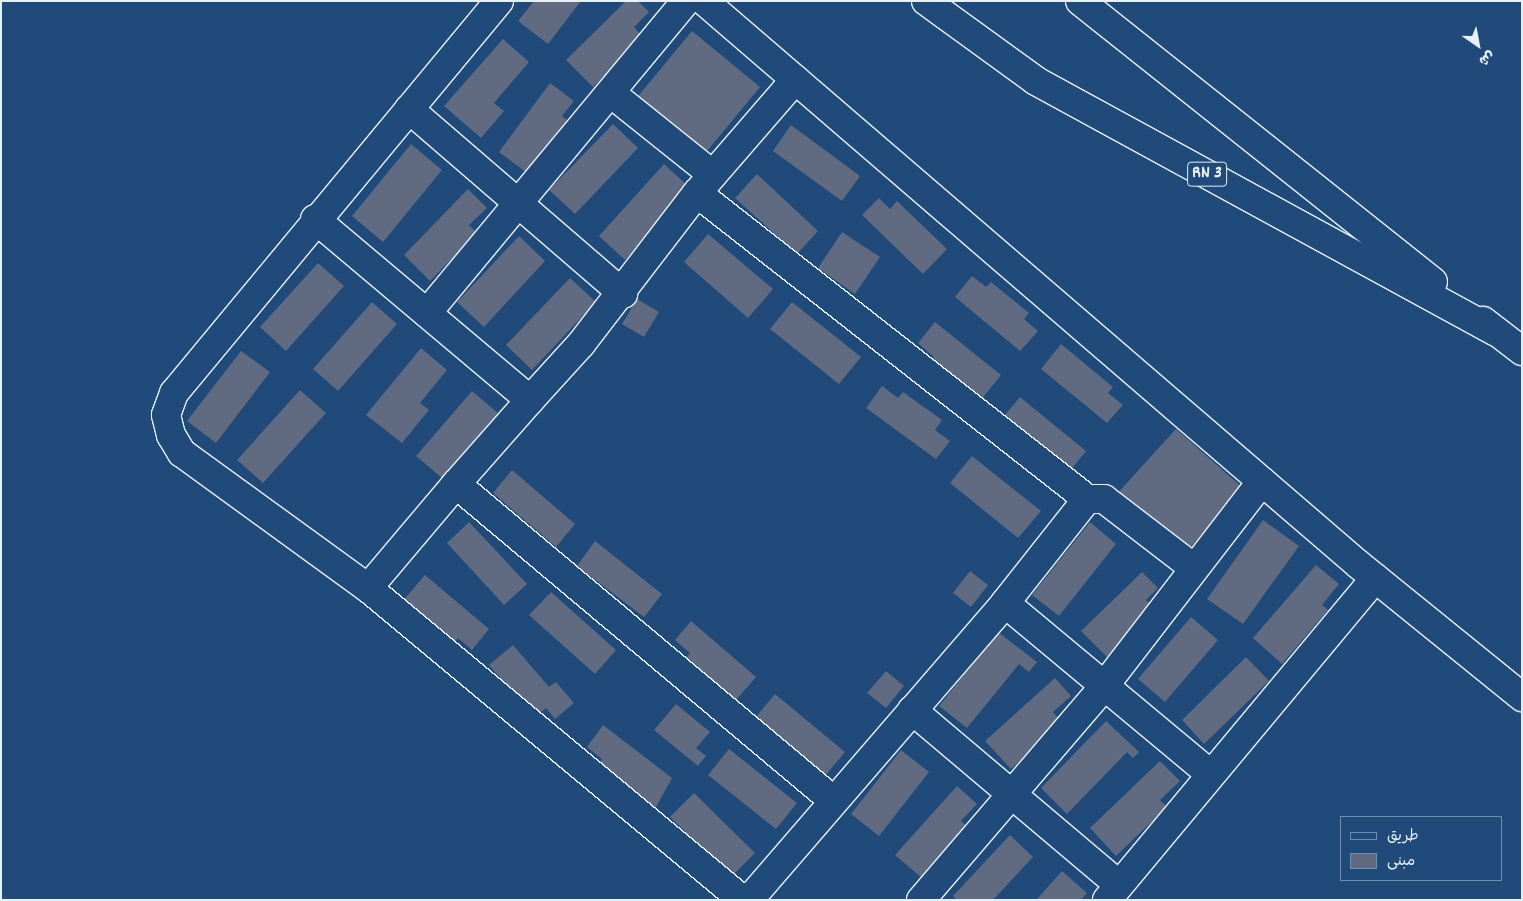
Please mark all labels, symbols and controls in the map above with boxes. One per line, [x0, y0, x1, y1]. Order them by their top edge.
north arrow [1453, 20, 1503, 70]
text: ش [1474, 45, 1498, 70]
road number: RN 3 [1187, 158, 1227, 190]
legend [1340, 816, 1503, 881]
text: طريق [1387, 826, 1419, 848]
text: مبنى [1387, 851, 1415, 873]

